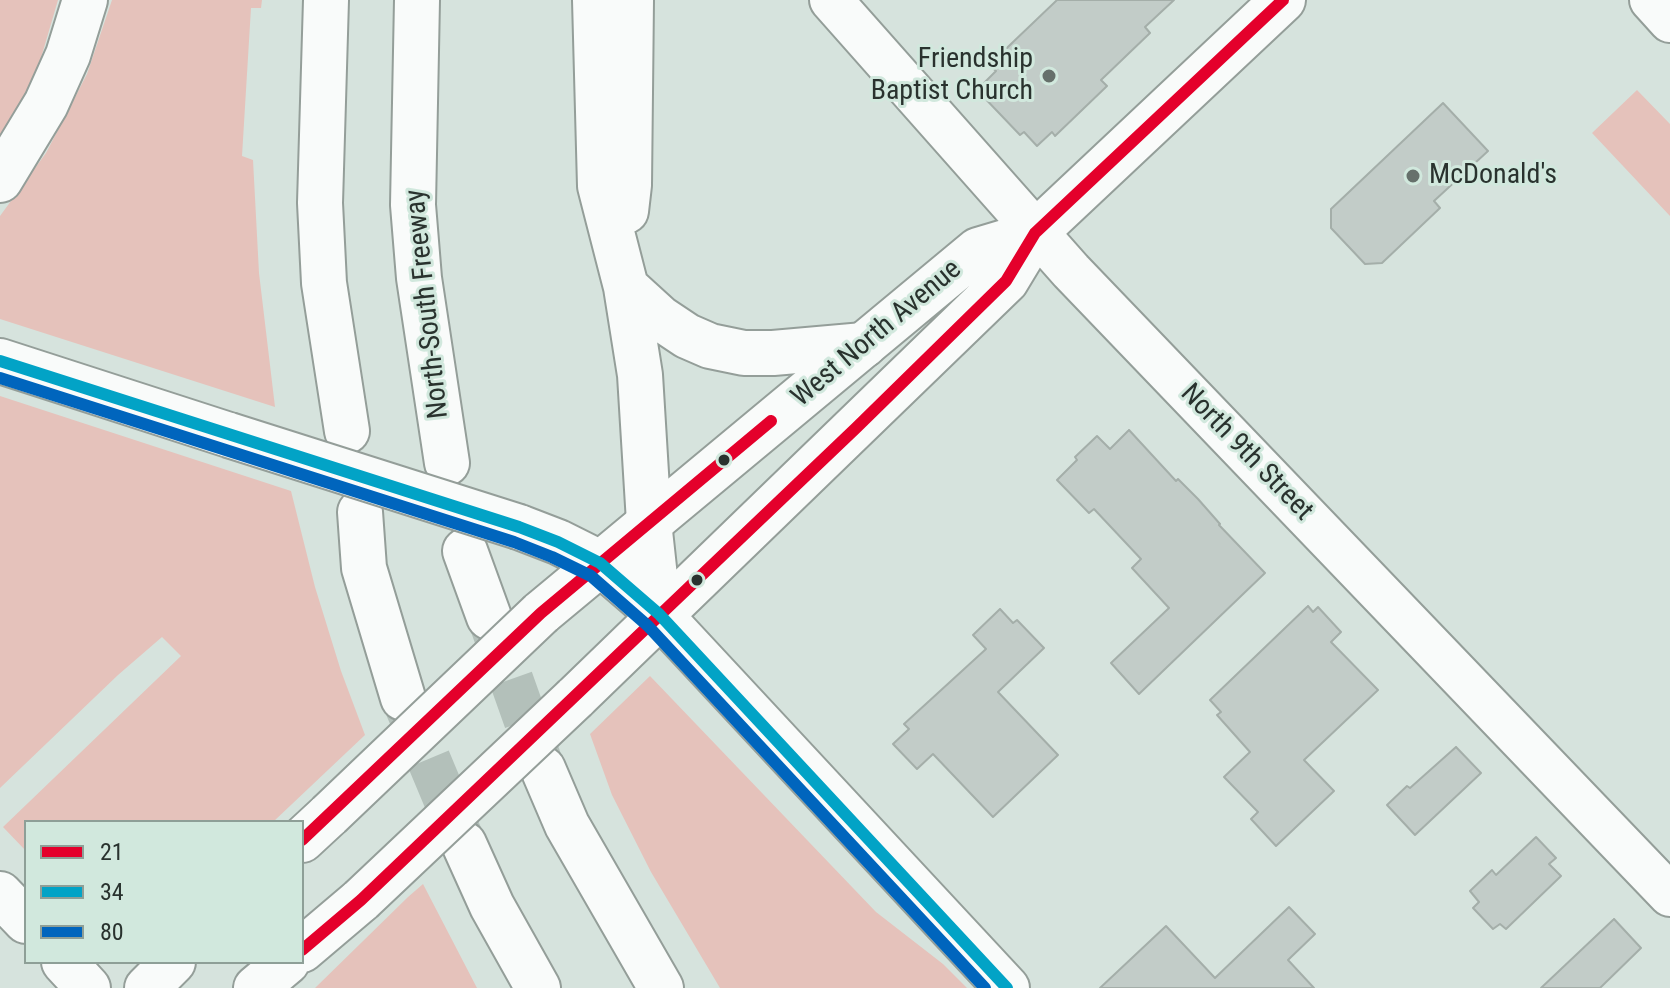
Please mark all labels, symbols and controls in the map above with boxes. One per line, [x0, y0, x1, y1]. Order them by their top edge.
place label: Friendship Baptist Church [871, 43, 1033, 109]
marker: Friendship Baptist Church [1040, 67, 1058, 85]
place label: McDonald's [1429, 159, 1557, 193]
marker: McDonald's [1404, 167, 1422, 185]
street label: North-South Freeway [399, 188, 457, 420]
street label: West North Avenue [785, 253, 969, 415]
street label: North 9th Street [1173, 378, 1319, 528]
unlabelled marker [716, 452, 732, 468]
unlabelled marker [689, 572, 705, 588]
legend [24, 820, 304, 964]
text: 21 [100, 838, 124, 866]
text: 34 [100, 878, 124, 906]
text: 80 [100, 918, 124, 946]

